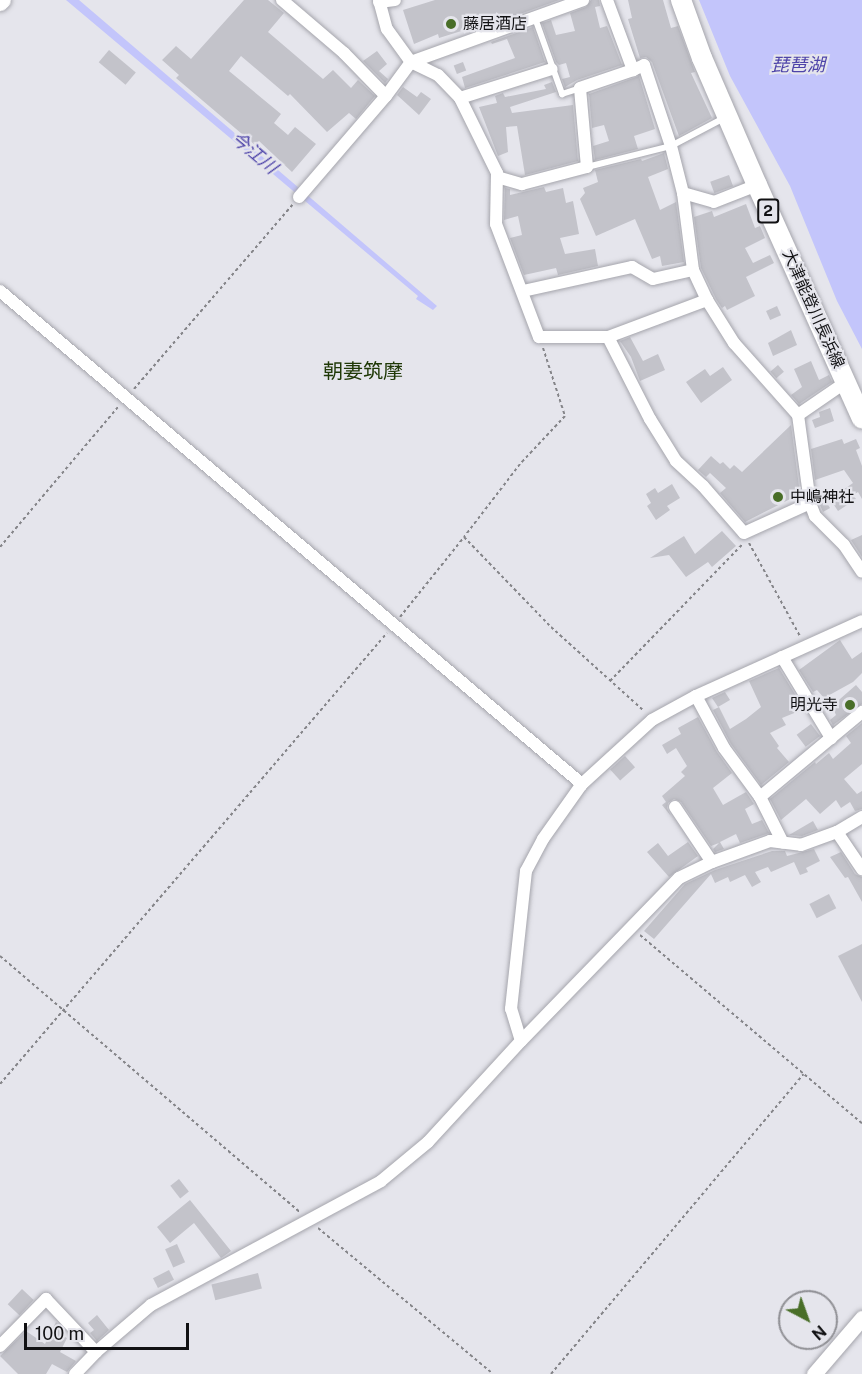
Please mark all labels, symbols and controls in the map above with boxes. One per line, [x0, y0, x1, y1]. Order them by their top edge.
place label: 藤居酒店 [463, 14, 527, 34]
marker: 藤居酒店 [444, 17, 458, 31]
water label: 琵琶湖 [771, 54, 825, 76]
water label: 今江川 [226, 127, 282, 179]
road number: 2 [756, 199, 780, 223]
street label: 大津能登川長浜線 [778, 247, 848, 371]
district label: 朝妻筑摩 [323, 359, 403, 383]
place label: 中嶋神社 [790, 487, 854, 507]
marker: 中嶋神社 [771, 490, 785, 504]
place label: 明光寺 [790, 695, 838, 715]
marker: 明光寺 [843, 698, 857, 712]
north arrow [778, 1290, 838, 1350]
scale bar [27, 1311, 192, 1349]
text: N [808, 1321, 830, 1344]
text: 100 m [35, 1323, 84, 1344]

